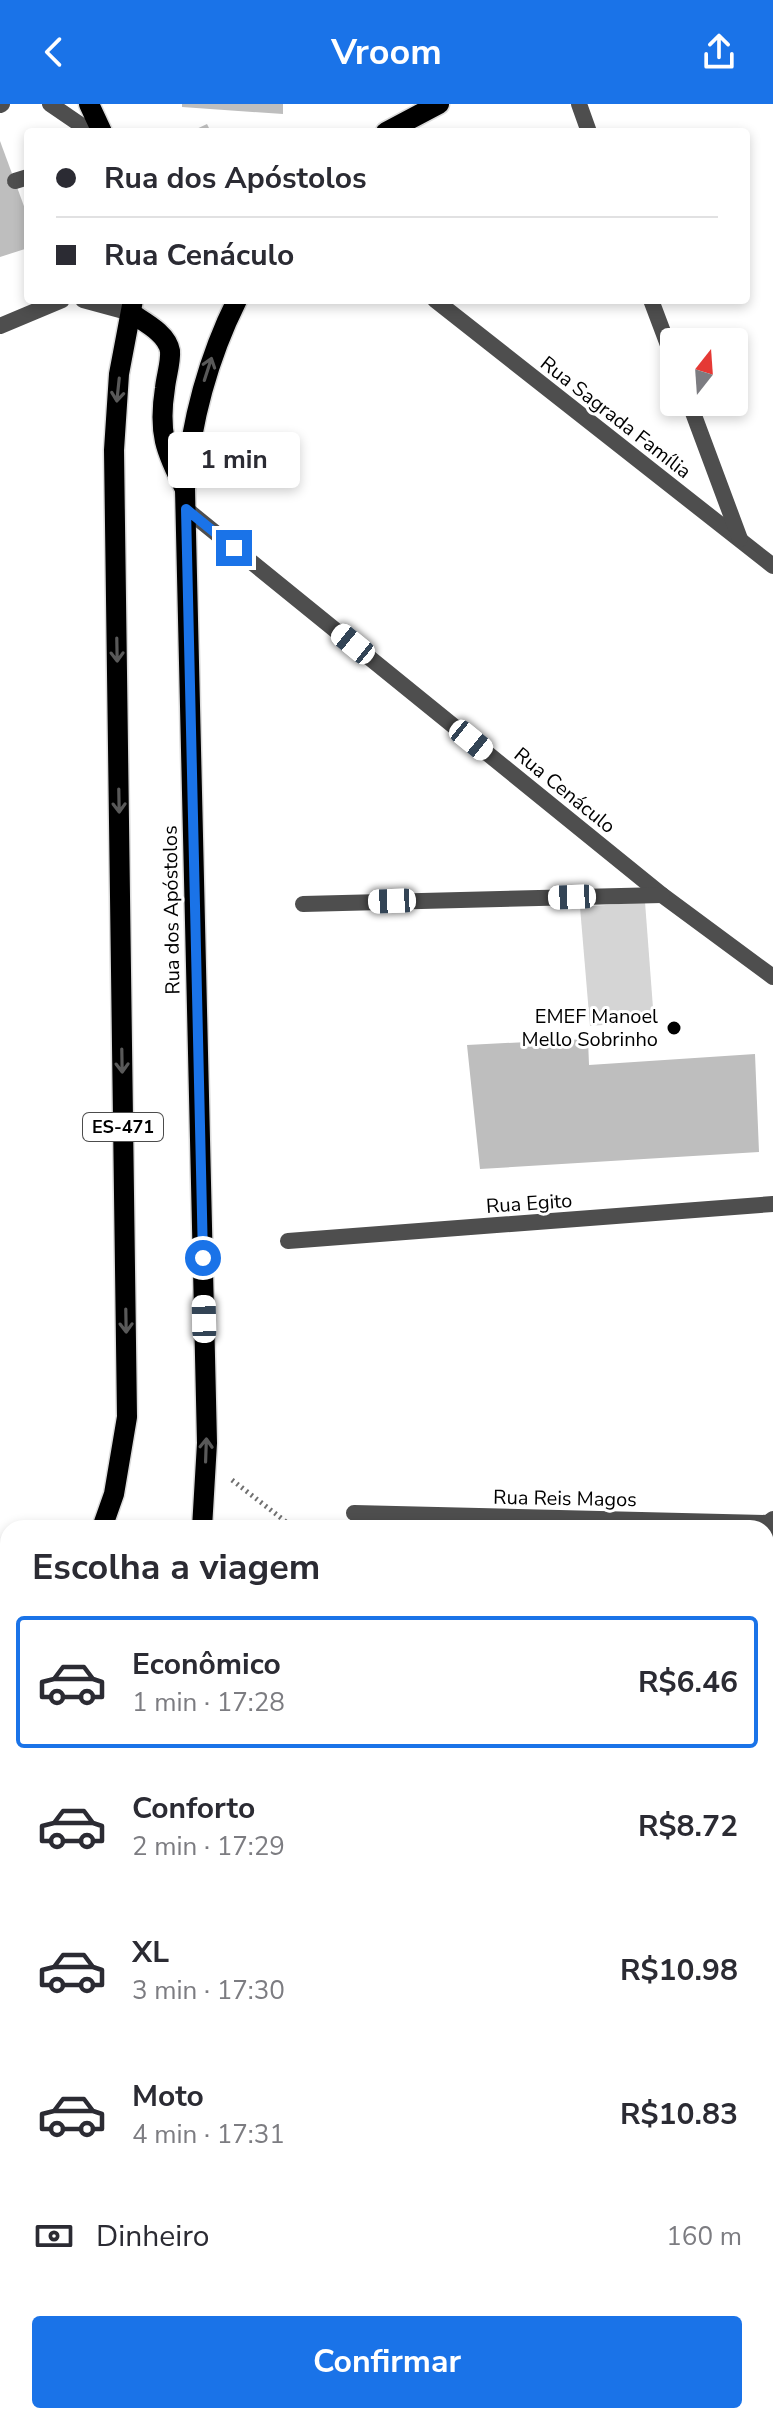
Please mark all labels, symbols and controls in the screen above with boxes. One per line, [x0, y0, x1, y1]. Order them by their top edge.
text: Vroom [331, 28, 442, 77]
icon: back [32, 30, 76, 74]
icon: share [697, 30, 741, 74]
text: Rua dos Apóstolos [104, 158, 367, 199]
text: Rua Cenáculo [104, 235, 294, 276]
north arrow [660, 328, 748, 416]
map controls [660, 328, 748, 416]
street label: Rua Sagrada Família [535, 350, 697, 485]
one-way arrow [201, 357, 216, 383]
one-way arrow [110, 376, 125, 403]
callout: 1 min [168, 432, 300, 488]
text: 1 min [200, 442, 268, 477]
route end [216, 530, 252, 566]
car [327, 620, 379, 668]
one-way arrow [109, 636, 125, 663]
car [445, 716, 497, 764]
street label: Rua Cenáculo [508, 741, 621, 840]
one-way arrow [111, 787, 127, 814]
street label: Rua dos Apóstolos [157, 825, 186, 995]
car [548, 884, 596, 910]
car [368, 888, 416, 914]
place label: EMEF Manoel Mello Sobrinho [522, 1003, 658, 1053]
marker: EMEF Manoel Mello Sobrinho [665, 1019, 683, 1037]
one-way arrow [114, 1047, 130, 1074]
road number: ES-471 [83, 1113, 163, 1141]
street label: Rua Egito [485, 1187, 573, 1220]
route start [185, 1240, 221, 1276]
car [192, 1295, 216, 1343]
one-way arrow [118, 1307, 133, 1334]
one-way arrow [199, 1437, 214, 1464]
street label: Rua Reis Magos [493, 1484, 637, 1513]
text: Escolha a viagem [32, 1543, 320, 1592]
text: Econômico [132, 1644, 281, 1685]
icon: car [36, 1646, 108, 1718]
text: R$6.46 [638, 1662, 738, 1703]
text: 1 min · 17:28 [132, 1685, 285, 1720]
text: Conforto [132, 1788, 255, 1829]
icon: car [36, 1790, 108, 1862]
text: R$8.72 [638, 1806, 738, 1847]
text: 2 min · 17:29 [132, 1829, 285, 1864]
text: XL [132, 1932, 169, 1973]
icon: car [36, 1934, 108, 2006]
text: R$10.98 [620, 1950, 738, 1991]
text: 3 min · 17:30 [132, 1973, 285, 2008]
text: Moto [132, 2076, 204, 2117]
icon: car [36, 2078, 108, 2150]
text: R$10.83 [620, 2094, 738, 2135]
text: 4 min · 17:31 [132, 2117, 285, 2152]
icon: cash [32, 2214, 76, 2258]
text: Dinheiro [96, 2216, 209, 2257]
text: 160 m [666, 2219, 742, 2254]
button: Confirmar [32, 2316, 742, 2408]

